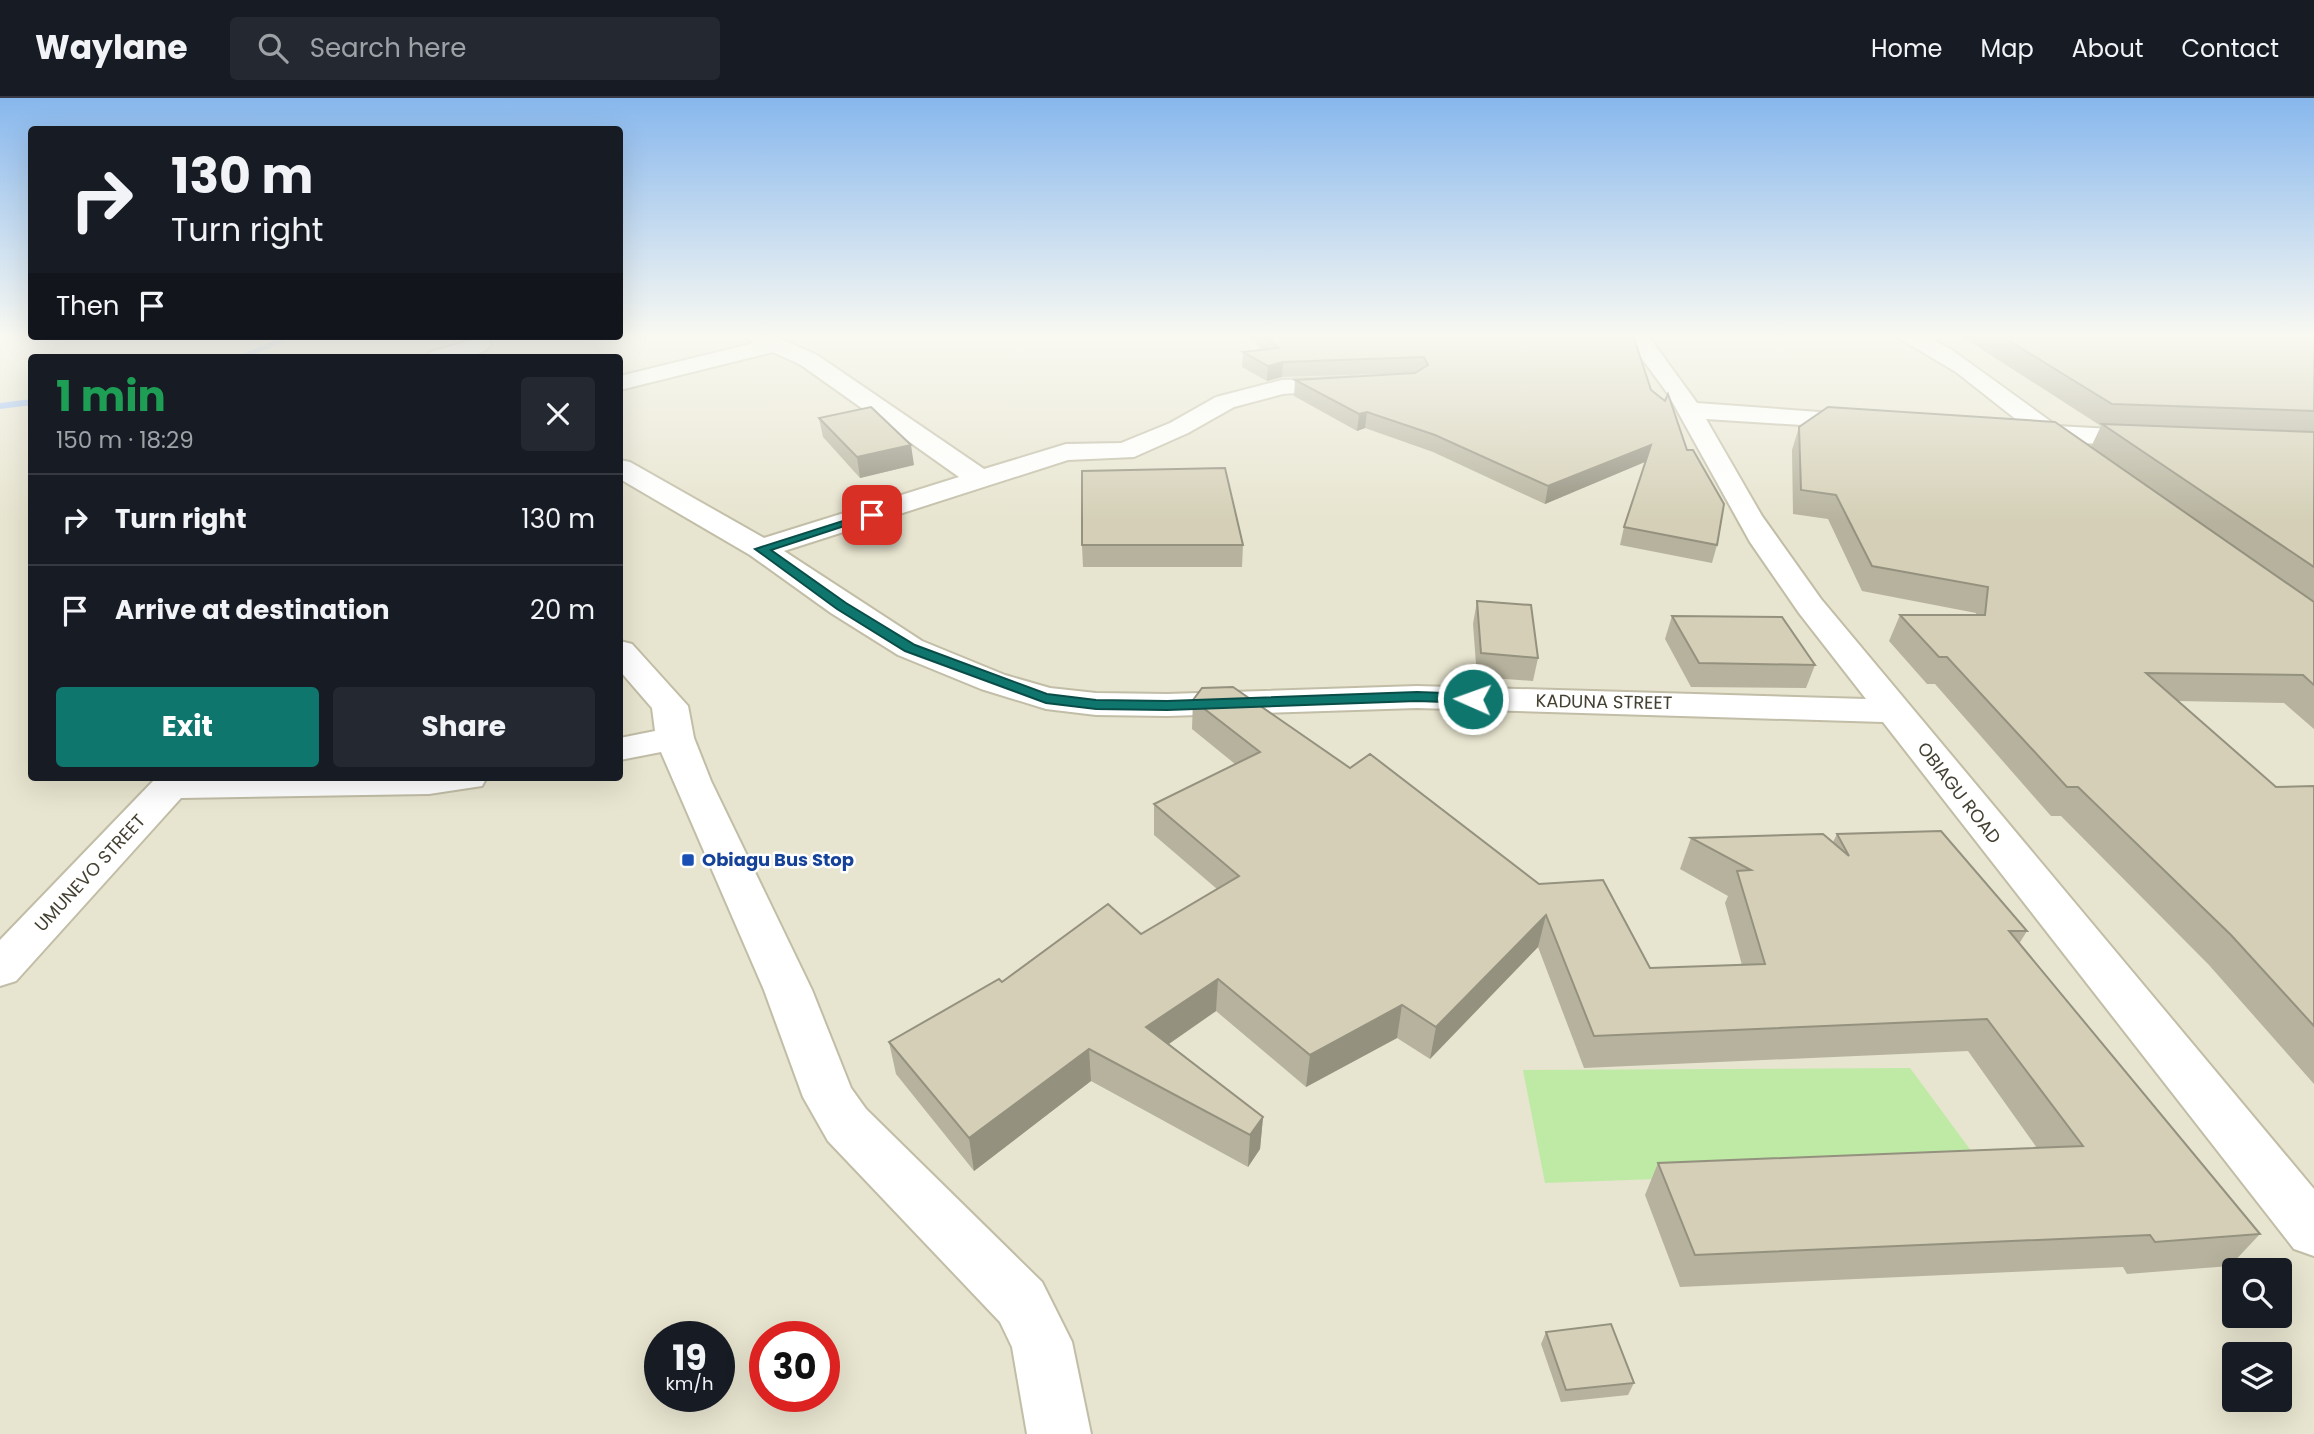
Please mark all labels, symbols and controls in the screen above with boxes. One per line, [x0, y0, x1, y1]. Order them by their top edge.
search box [230, 17, 720, 80]
text: Waylane [35, 24, 188, 71]
icon: search [254, 29, 292, 67]
text: Search here [310, 30, 466, 66]
text: Home [1871, 32, 1943, 65]
text: Map [1981, 32, 2034, 65]
text: About [2072, 32, 2143, 65]
text: Contact [2181, 32, 2279, 65]
text: 130 m [171, 142, 313, 210]
icon: right [56, 154, 147, 245]
text: Turn right [171, 207, 323, 252]
icon: arrive [133, 287, 171, 325]
text: Then [56, 288, 119, 324]
text: 1 min [56, 367, 166, 426]
button: close [521, 377, 595, 451]
text: 150 m · 18:29 [56, 424, 194, 456]
pin [842, 485, 902, 545]
icon: arrive [853, 496, 891, 534]
icon: right [56, 501, 94, 539]
text: Turn right [115, 501, 247, 537]
text: 130 m [521, 501, 595, 537]
icon: arrive [56, 592, 94, 630]
text: Arrive at destination [115, 592, 390, 628]
text: 20 m [530, 592, 595, 628]
position arrow [1436, 662, 1510, 736]
button: Exit [56, 687, 319, 767]
button: Share [333, 687, 595, 767]
street label: KADUNA STREET [1535, 688, 1673, 715]
street label: OBIAGU ROAD [1912, 737, 2007, 849]
street label: UMUNEVO STREET [29, 808, 151, 937]
place label: Obiagu Bus Stop [702, 847, 854, 872]
marker: Obiagu Bus Stop [680, 852, 696, 868]
map controls [2222, 1258, 2292, 1412]
button: search [2222, 1258, 2292, 1328]
speed limit sign: 30 [749, 1321, 840, 1412]
text: 19 [672, 1333, 707, 1382]
button: layers [2222, 1342, 2292, 1412]
text: km/h [666, 1371, 713, 1396]

